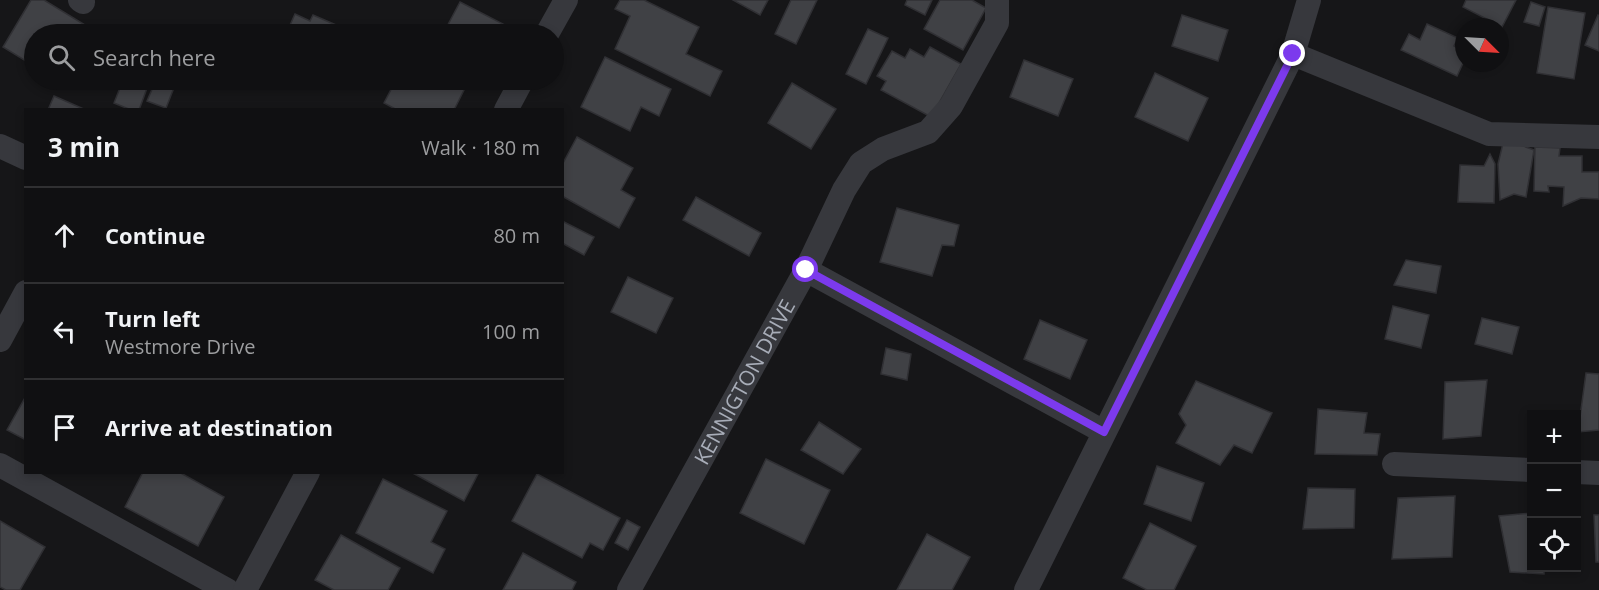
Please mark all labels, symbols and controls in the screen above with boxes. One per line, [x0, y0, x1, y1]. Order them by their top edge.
north arrow [1455, 18, 1509, 72]
search box [24, 24, 564, 90]
route end [1279, 40, 1305, 66]
icon: search [45, 41, 78, 74]
text: Search here [93, 42, 216, 72]
text: 3 min [48, 129, 120, 165]
text: Walk · 180 m [421, 134, 540, 161]
icon: ahead [48, 219, 81, 252]
text: Continue [105, 220, 205, 250]
text: 80 m [493, 222, 540, 249]
route start [792, 256, 818, 282]
street label: KENNIGTON DRIVE [687, 294, 801, 469]
text: Turn left [105, 303, 200, 333]
icon: left [48, 315, 81, 348]
text: 100 m [482, 318, 540, 345]
text: Westmore Drive [105, 333, 255, 360]
map controls [1527, 410, 1581, 572]
button: + [1527, 410, 1581, 464]
icon: arrive [48, 411, 81, 444]
text: Arrive at destination [105, 412, 333, 442]
button: − [1527, 464, 1581, 518]
button: locate [1527, 518, 1581, 572]

